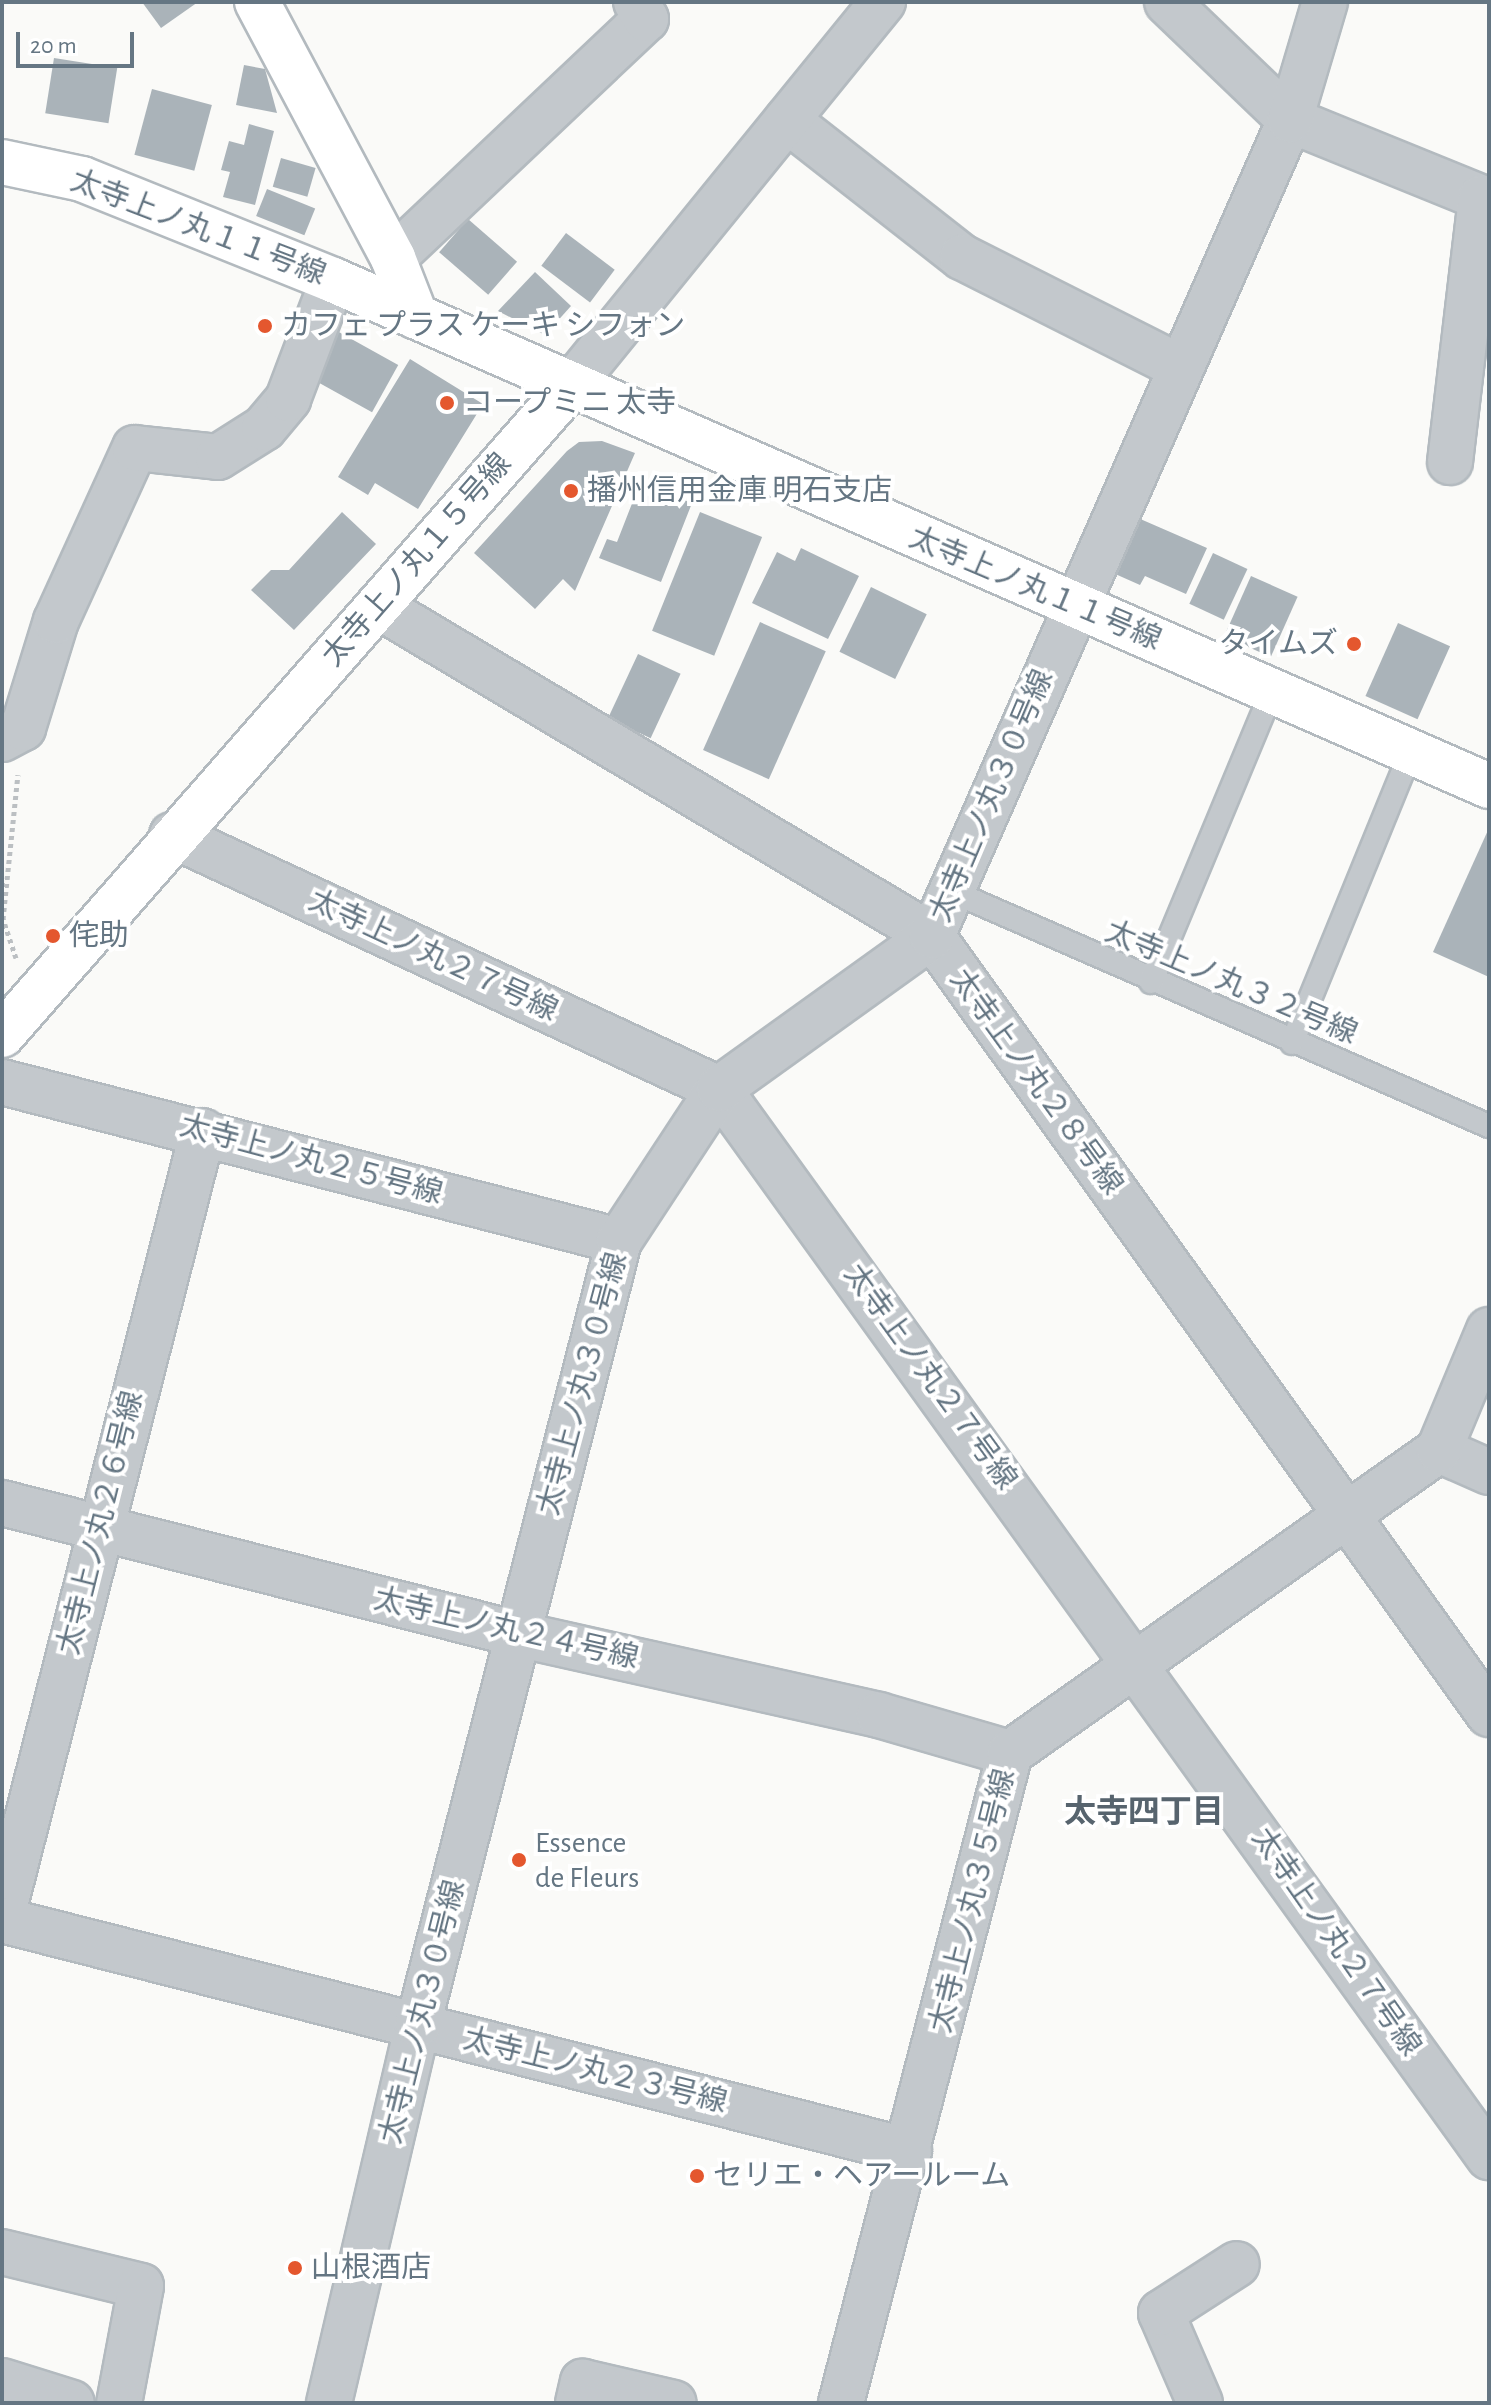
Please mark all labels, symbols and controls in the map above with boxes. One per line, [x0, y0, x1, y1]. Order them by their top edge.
scale bar [20, 16, 138, 66]
text: 20 m [30, 34, 77, 58]
street label: 太寺上ノ丸１１号線 [66, 163, 330, 293]
place label: カフェ プラス ケーキ シフォン [281, 308, 686, 344]
marker: カフェ プラス ケーキ シフォン [256, 317, 274, 335]
place label: コープミニ 太寺 [463, 385, 678, 421]
marker: コープミニ 太寺 [438, 394, 456, 412]
street label: 太寺上ノ丸１５号線 [315, 446, 519, 674]
place label: 播州信用金庫 明石支店 [587, 473, 892, 509]
marker: 播州信用金庫 明石支店 [562, 482, 580, 500]
street label: 太寺上ノ丸１１号線 [904, 520, 1166, 658]
place label: タイムズ [1218, 626, 1338, 662]
marker: タイムズ [1345, 635, 1363, 653]
street label: 太寺上ノ丸３０号線 [923, 665, 1061, 927]
street label: 太寺上ノ丸２７号線 [303, 883, 563, 1029]
street label: 太寺上ノ丸３２号線 [1100, 914, 1362, 1052]
place label: 侘助 [69, 918, 129, 954]
marker: 侘助 [44, 927, 62, 945]
street label: 太寺上ノ丸２８号線 [942, 962, 1130, 1202]
street label: 太寺上ノ丸２５号線 [176, 1108, 446, 1212]
street label: 太寺上ノ丸３０号線 [531, 1249, 635, 1519]
street label: 太寺上ノ丸２７号線 [836, 1257, 1024, 1497]
street label: 太寺上ノ丸２６号線 [51, 1388, 151, 1658]
street label: 太寺上ノ丸２４号線 [370, 1581, 642, 1677]
street label: 太寺上ノ丸３５号線 [923, 1766, 1023, 2036]
district label: 太寺四丁目 [1064, 1793, 1224, 1831]
street label: 太寺上ノ丸２７号線 [1244, 1821, 1428, 2063]
place label: Essence de Fleurs [535, 1825, 639, 1896]
marker: Essence de Fleurs [510, 1851, 528, 1869]
street label: 太寺上ノ丸３０号線 [373, 1877, 473, 2147]
street label: 太寺上ノ丸２３号線 [460, 2021, 730, 2121]
place label: セリエ・ヘアールーム [713, 2158, 1011, 2194]
marker: セリエ・ヘアールーム [688, 2167, 706, 2185]
place label: 山根酒店 [311, 2250, 431, 2286]
marker: 山根酒店 [286, 2259, 304, 2277]

